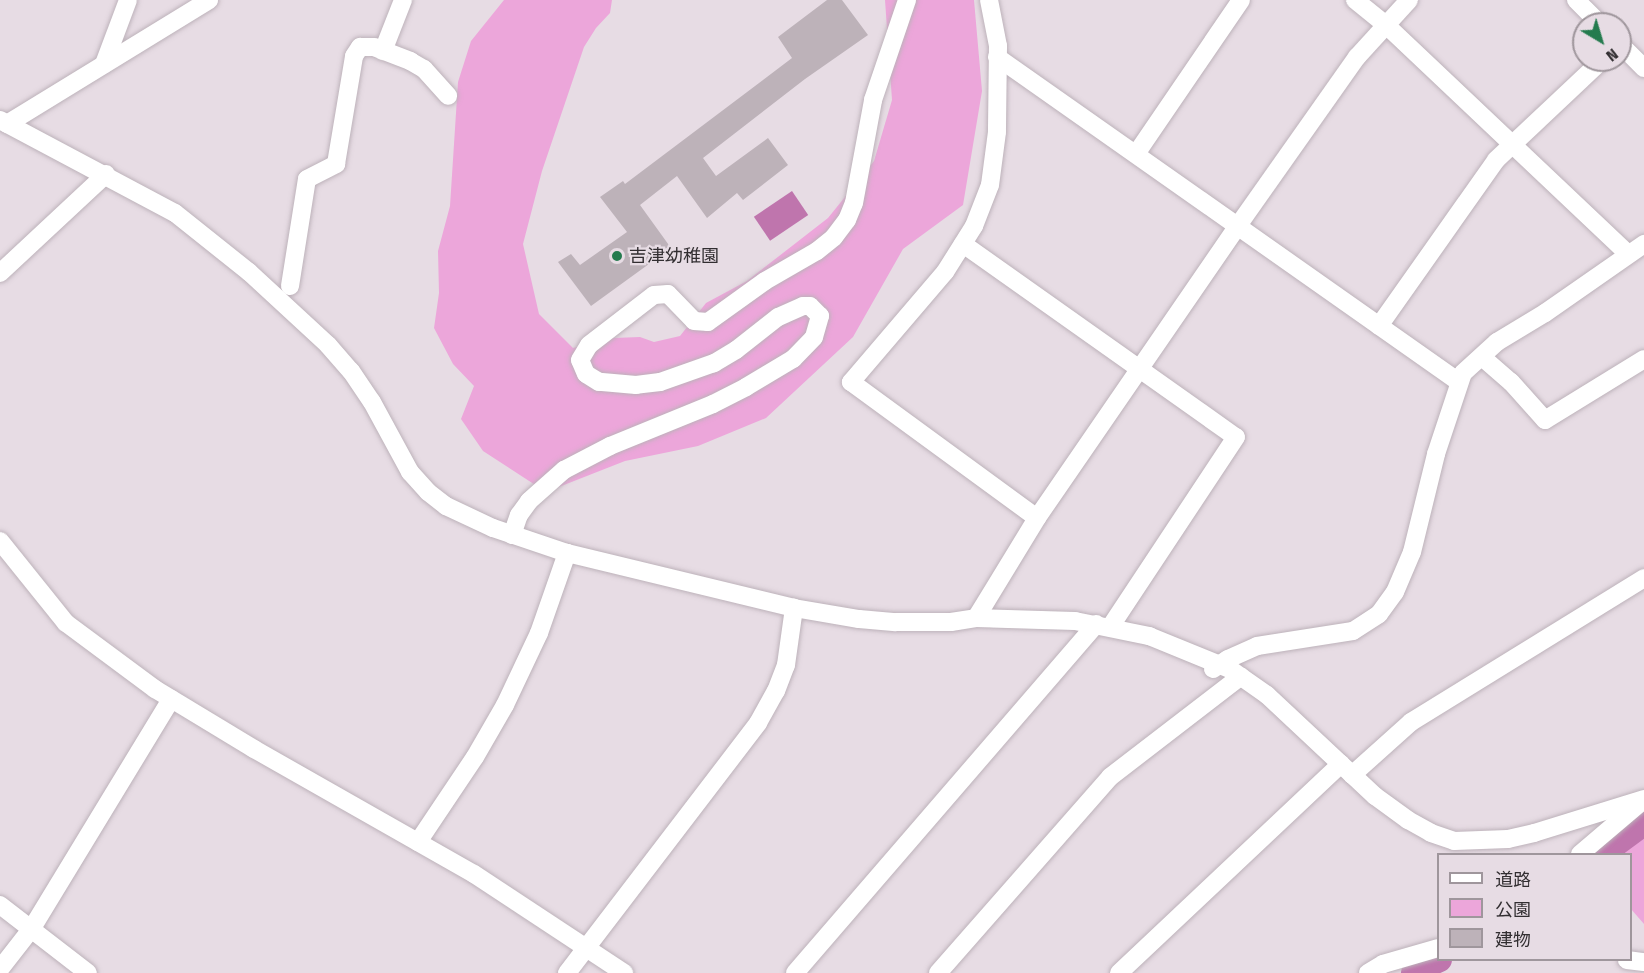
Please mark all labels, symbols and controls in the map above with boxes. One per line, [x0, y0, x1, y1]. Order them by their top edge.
north arrow [1572, 12, 1632, 72]
text: N [1603, 45, 1622, 65]
place label: 吉津幼稚園 [629, 245, 719, 267]
marker: 吉津幼稚園 [610, 249, 624, 263]
legend [1437, 853, 1632, 961]
text: 道路 [1495, 869, 1531, 891]
text: 公園 [1495, 899, 1531, 921]
text: 建物 [1495, 929, 1531, 951]

